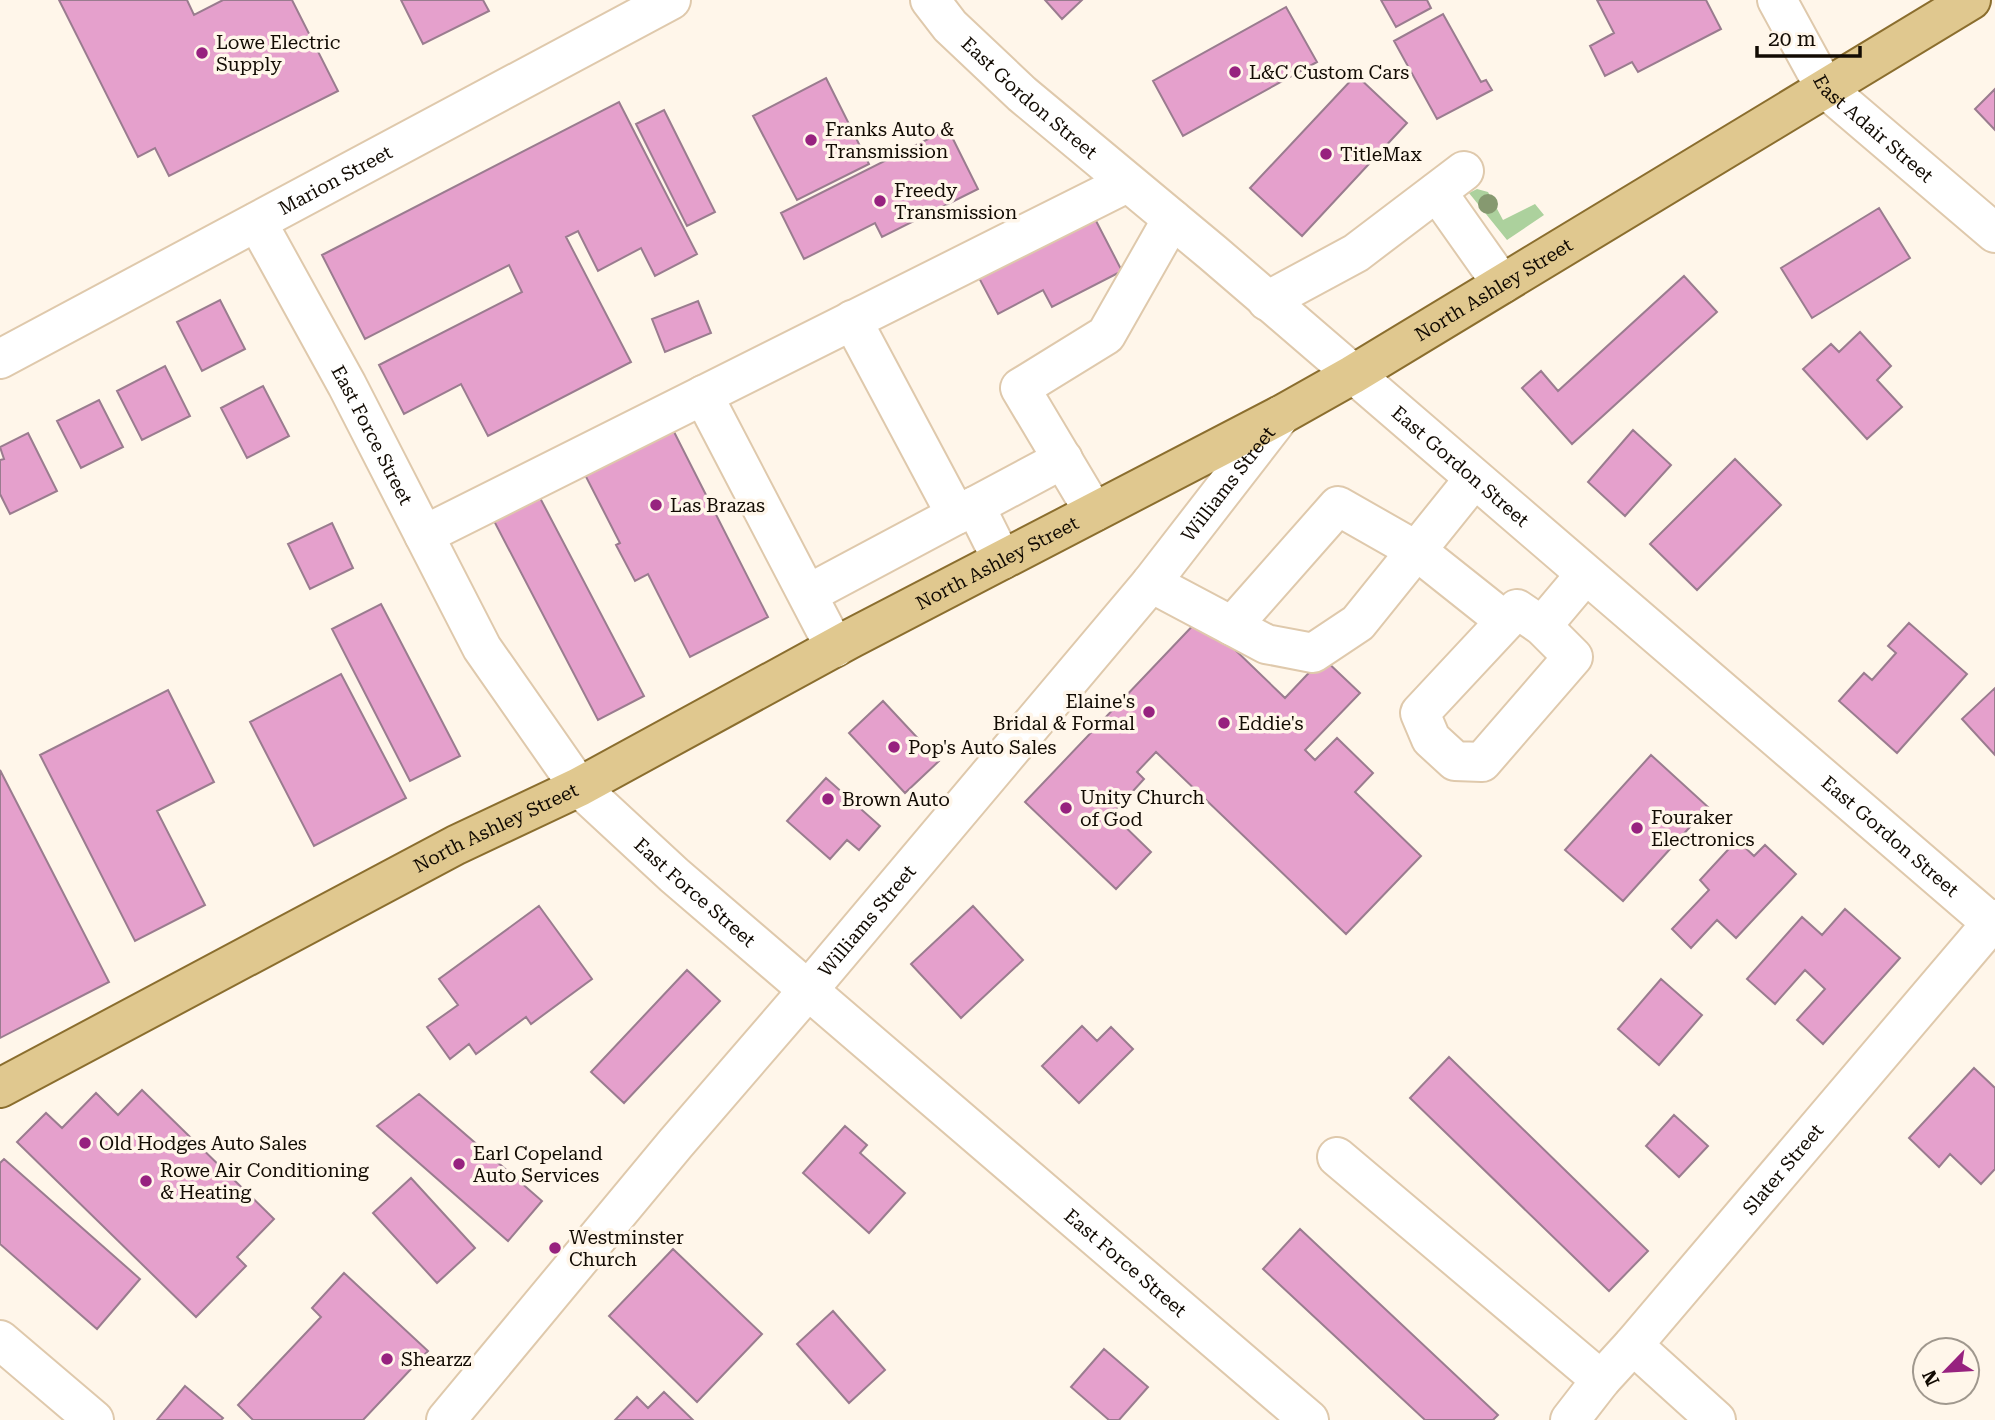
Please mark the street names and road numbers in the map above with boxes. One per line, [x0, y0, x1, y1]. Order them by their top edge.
street label: East Gordon Street [957, 32, 1102, 164]
street label: East Adair Street [1808, 71, 1938, 187]
street label: Marion Street [275, 140, 396, 220]
street label: North Ashley Street [1411, 233, 1577, 346]
street label: East Force Street [326, 361, 417, 509]
street label: East Gordon Street [1387, 401, 1533, 532]
street label: Williams Street [1177, 422, 1280, 546]
street label: North Ashley Street [912, 511, 1082, 615]
street label: East Gordon Street [1817, 771, 1963, 902]
street label: North Ashley Street [410, 778, 582, 878]
street label: East Force Street [629, 833, 760, 952]
street label: Williams Street [813, 860, 921, 982]
street label: Slater Street [1738, 1119, 1828, 1220]
street label: East Force Street [1059, 1204, 1191, 1322]

